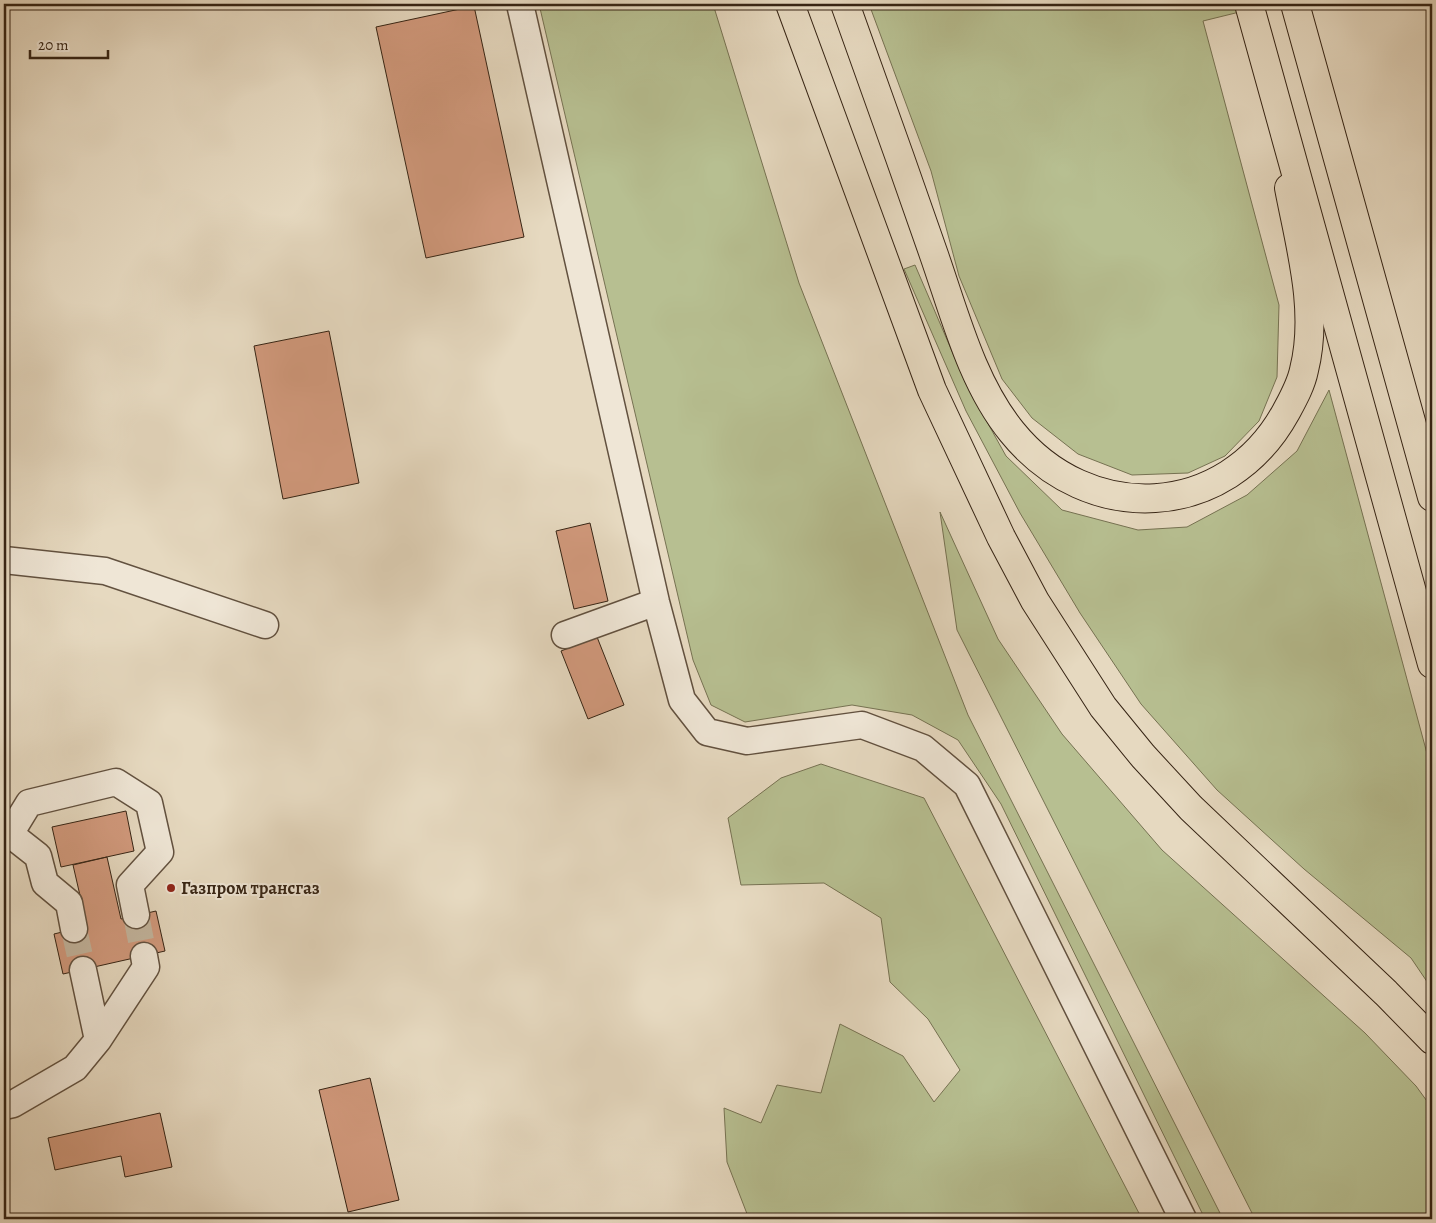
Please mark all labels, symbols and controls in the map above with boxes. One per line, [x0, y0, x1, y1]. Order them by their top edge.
scale bar [30, 28, 108, 60]
text: 20 m [38, 35, 69, 55]
place label: Газпром трансгаз [181, 876, 320, 900]
marker: Газпром трансгаз [165, 882, 177, 894]

